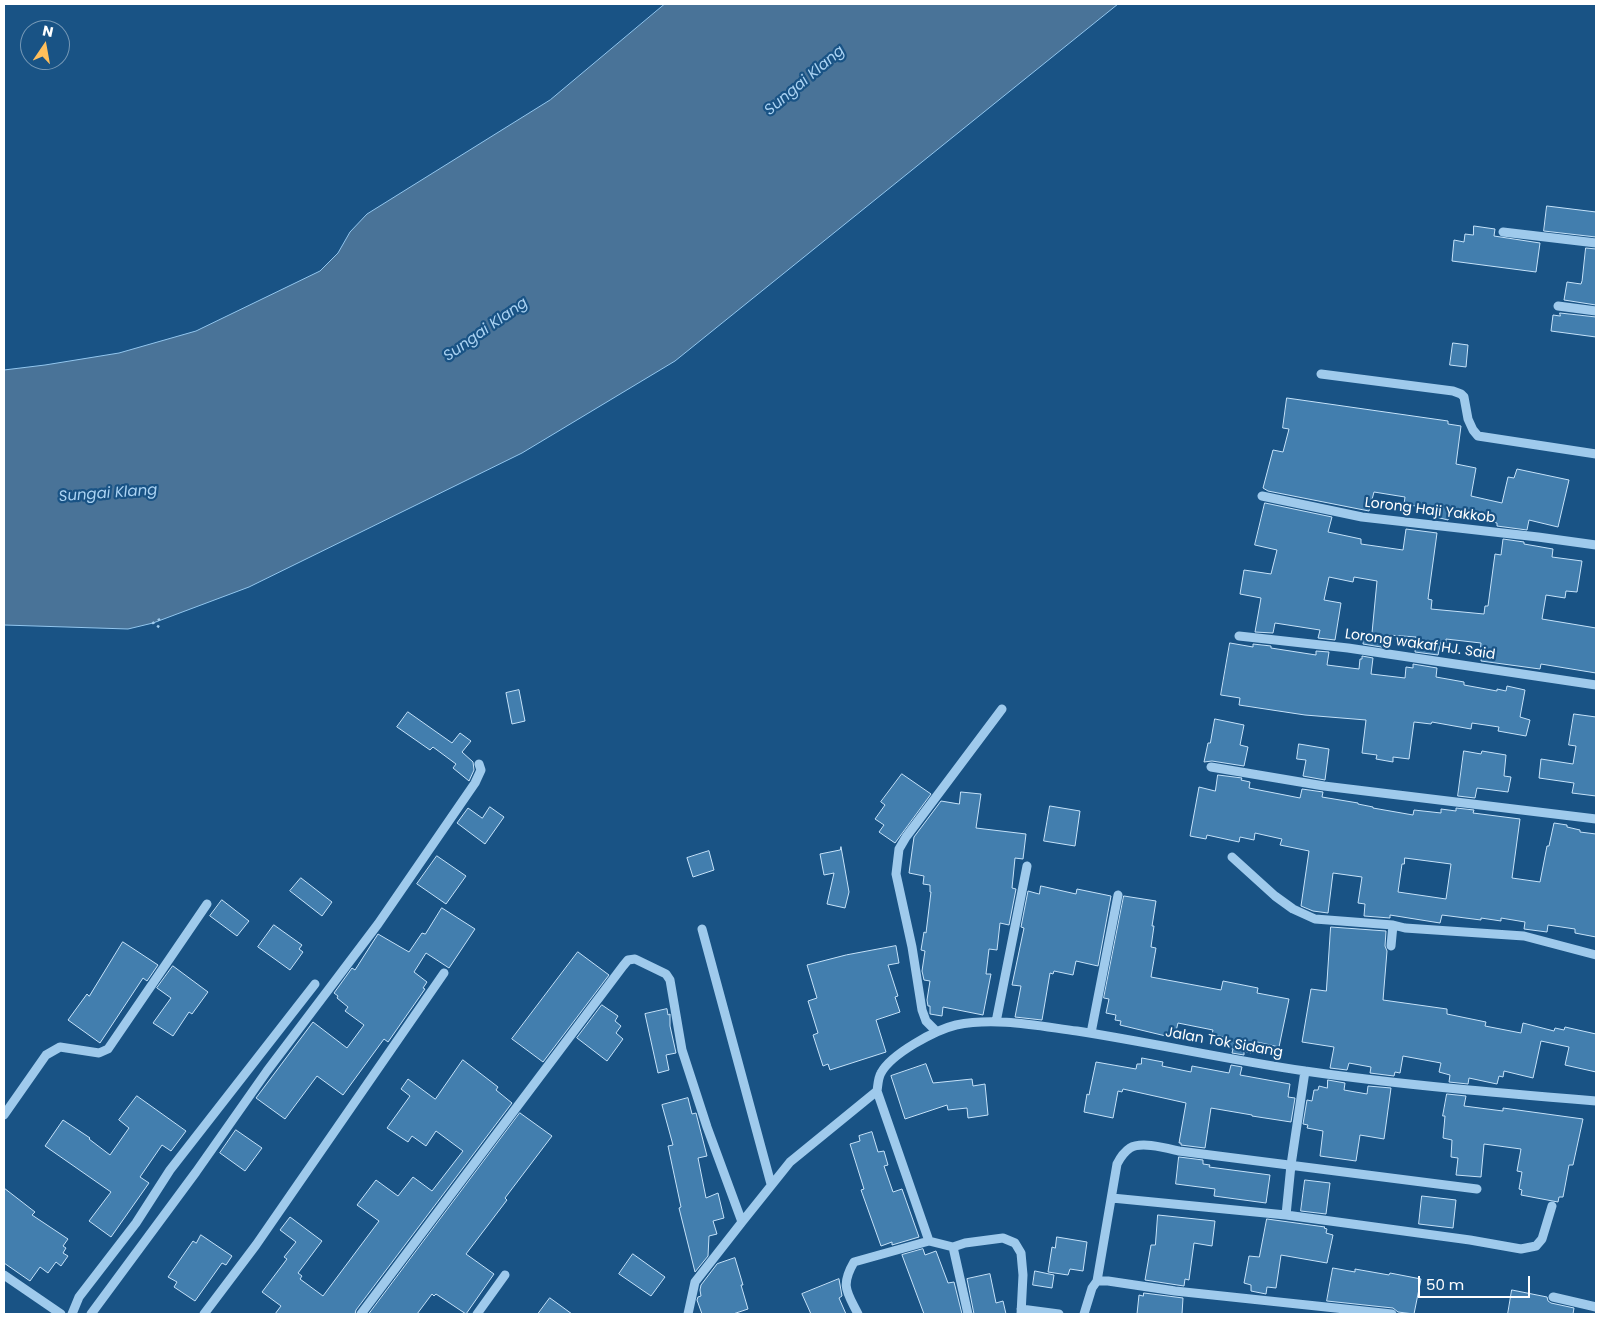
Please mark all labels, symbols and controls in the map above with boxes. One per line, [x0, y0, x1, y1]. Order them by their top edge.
north arrow [20, 20, 70, 70]
text: N [41, 20, 55, 42]
water label: Sungai Klang [761, 42, 849, 120]
water label: Sungai Klang [440, 294, 532, 366]
water label: Sungai Klang [58, 482, 158, 506]
street label: Lorong Haji Yakkob [1364, 495, 1496, 527]
street label: Lorong wakaf HJ. Said [1344, 626, 1496, 664]
street label: Jalan Tok Sidang [1164, 1024, 1284, 1062]
scale bar [1420, 1266, 1532, 1298]
text: 50 m [1426, 1274, 1464, 1295]

